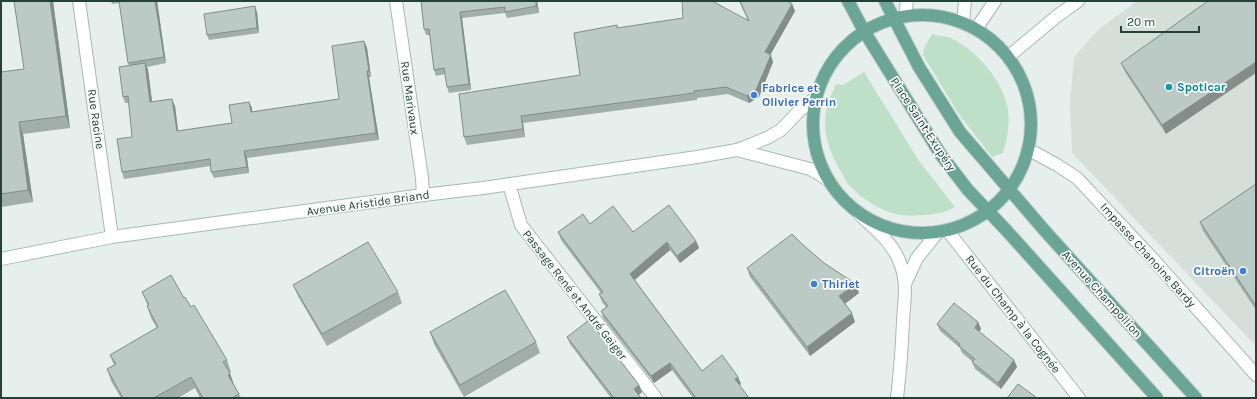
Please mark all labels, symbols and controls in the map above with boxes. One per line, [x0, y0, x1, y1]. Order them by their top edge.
scale bar [1121, 8, 1199, 34]
text: 20 m [1127, 15, 1155, 29]
street label: Rue Marivaux [398, 60, 422, 136]
street label: Place Saint-Exupéry [888, 75, 959, 174]
place label: Spoticar [1177, 80, 1226, 94]
place label: Fabrice et Olivier Perrin [762, 81, 836, 109]
marker: Spoticar [1164, 82, 1174, 92]
street label: Rue Racine [85, 88, 107, 150]
marker: Fabrice et Olivier Perrin [749, 90, 759, 100]
street label: Avenue Aristide Briand [306, 187, 430, 219]
street label: Impasse Chanoine Bardy [1097, 200, 1199, 310]
street label: Passage René et André Geiger [520, 227, 630, 363]
street label: Avenue Champollion [1059, 248, 1145, 340]
street label: Rue du Champ à la Cognée [963, 252, 1063, 376]
place label: Citroën [1193, 264, 1235, 278]
marker: Citroën [1238, 266, 1248, 276]
place label: Thiriet [822, 277, 860, 291]
marker: Thiriet [809, 279, 819, 289]

